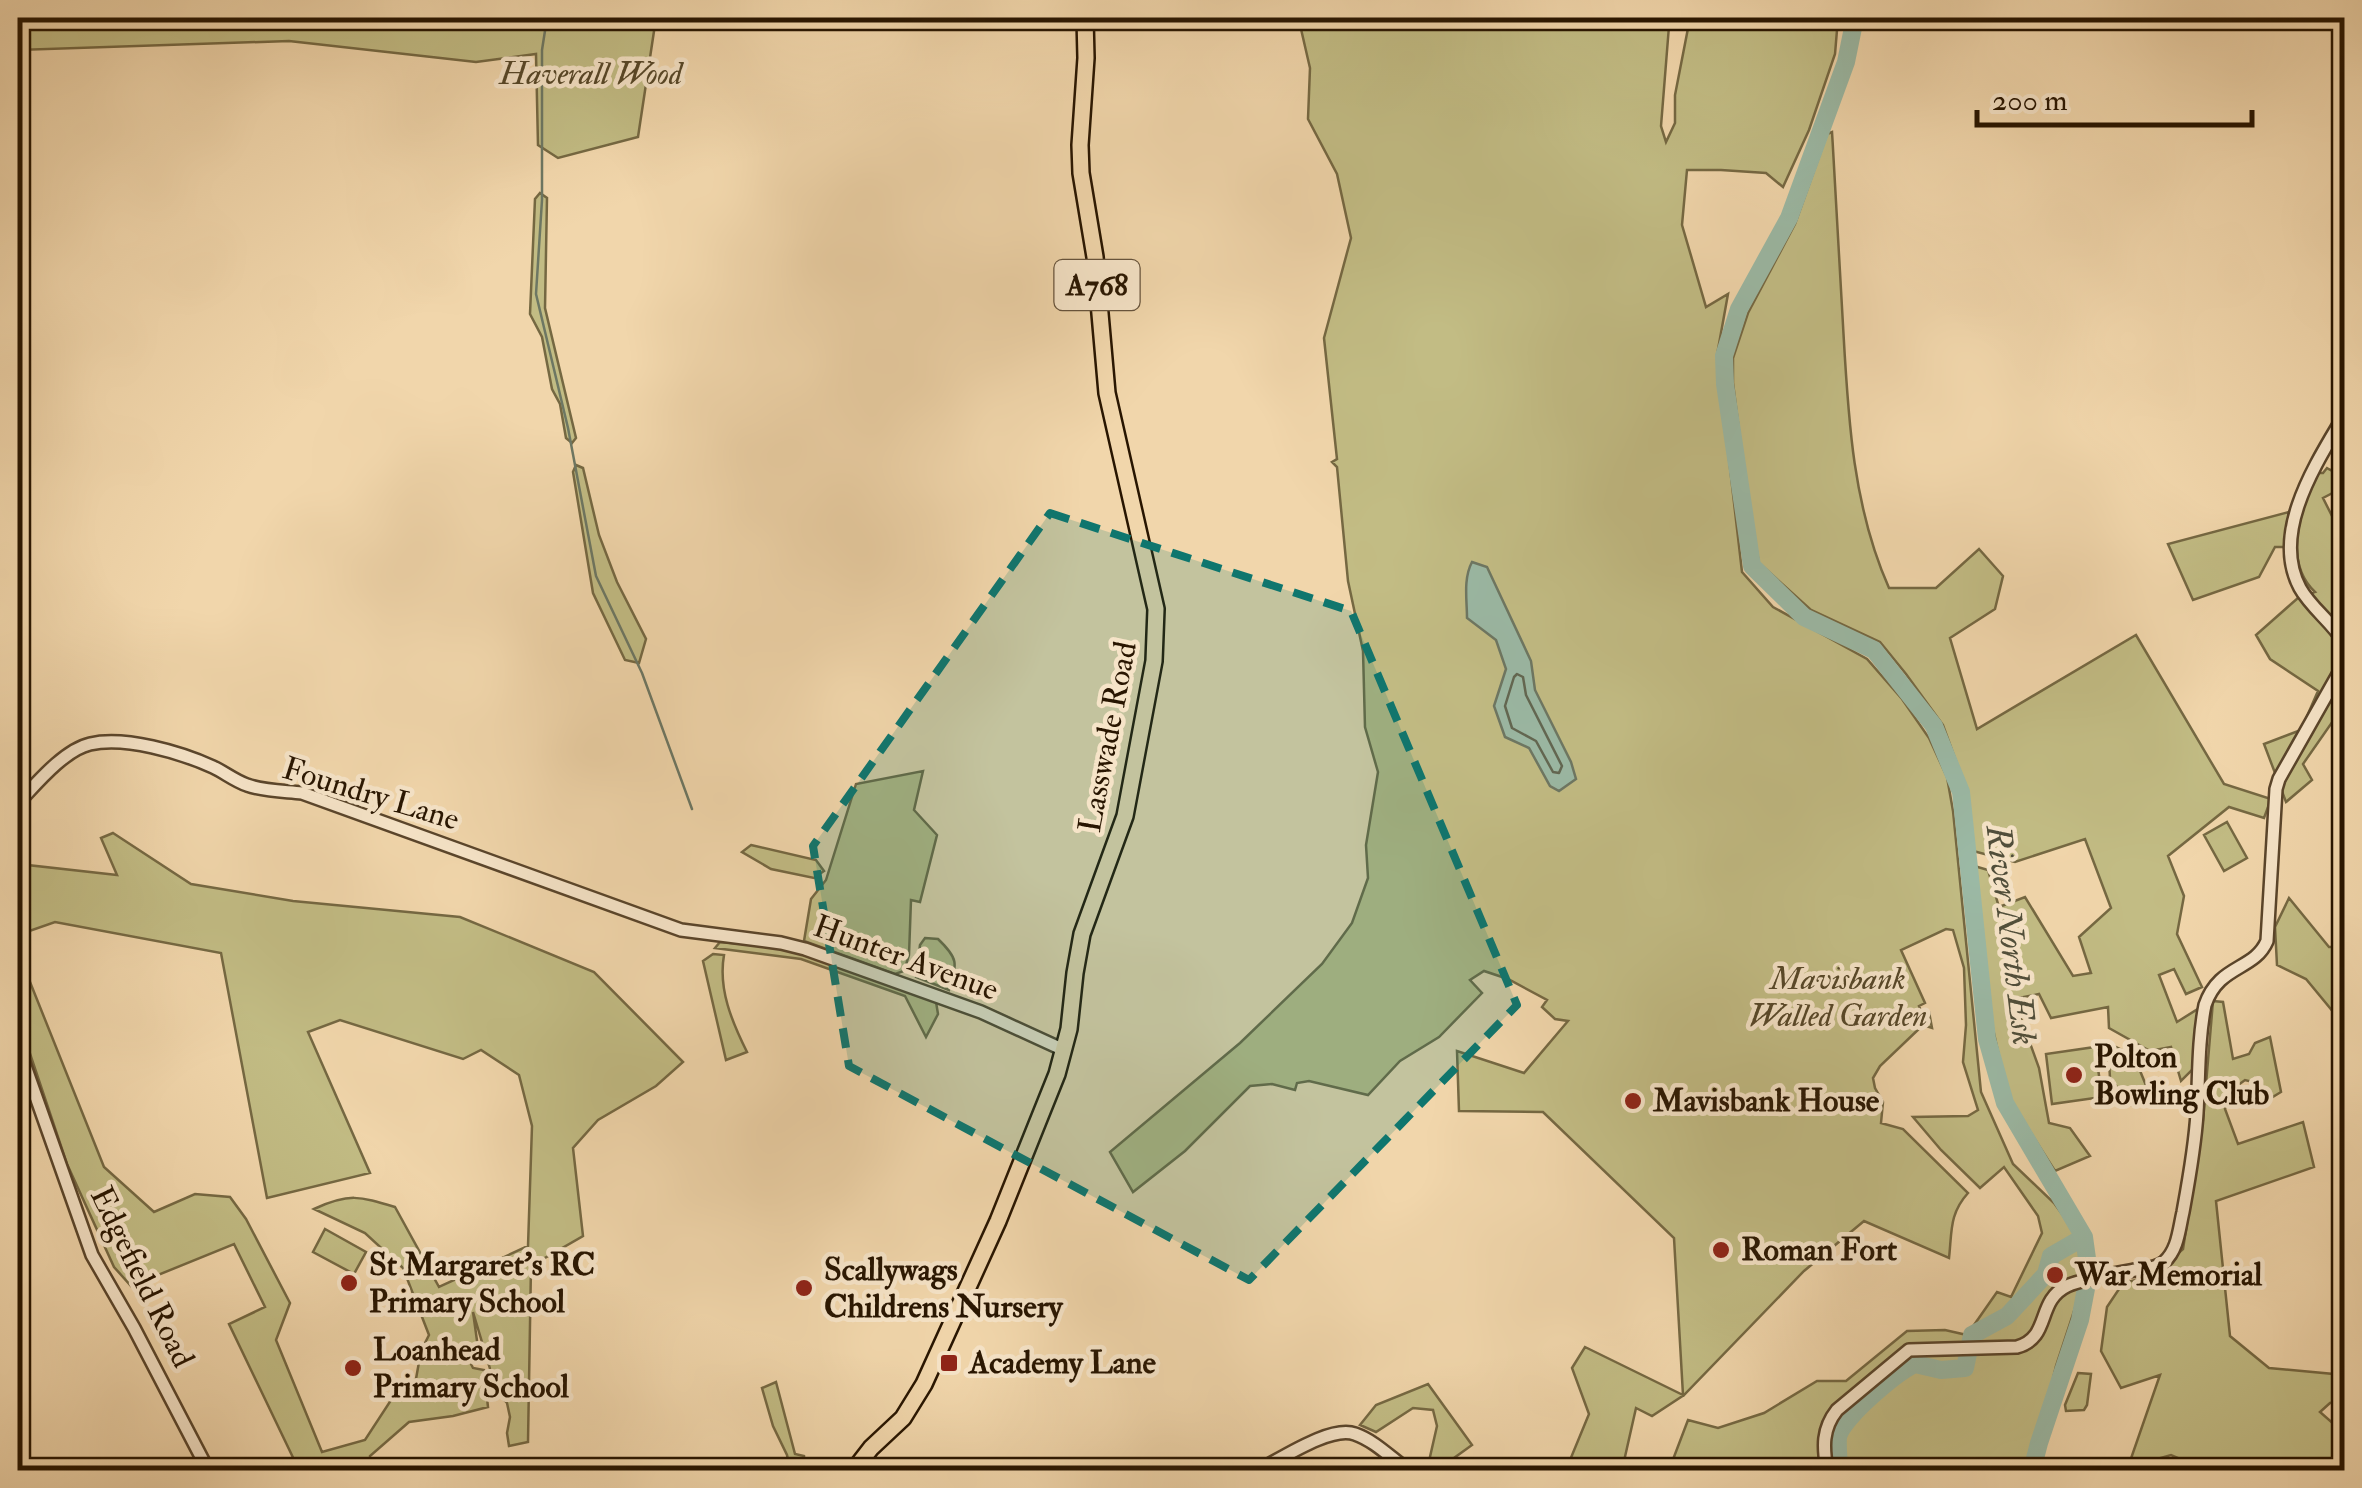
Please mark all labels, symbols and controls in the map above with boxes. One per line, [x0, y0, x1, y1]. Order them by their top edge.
park label: Haverall Wood [498, 54, 685, 94]
scale bar [1977, 65, 2252, 127]
text: 200 m [1992, 82, 2068, 119]
road number: A768 [1054, 260, 1140, 310]
street label: Lasswade Road [1070, 638, 1146, 836]
street label: Foundry Lane [278, 748, 464, 840]
water label: River North Esk [1976, 821, 2046, 1048]
street label: Hunter Avenue [808, 906, 1004, 1010]
park label: Mavisbank Walled Garden [1748, 959, 1928, 1036]
place label: Polton Bowling Club [2094, 1037, 2269, 1114]
marker: Polton Bowling Club [2063, 1064, 2085, 1086]
place label: Mavisbank House [1652, 1081, 1880, 1121]
marker: Mavisbank House [1622, 1090, 1644, 1112]
street label: Edgefield Road [81, 1180, 203, 1374]
place label: Roman Fort [1741, 1230, 1898, 1270]
marker: Roman Fort [1710, 1239, 1732, 1261]
place label: St Margaret's RC Primary School [369, 1245, 595, 1322]
place label: Scallywags Childrens Nursery [824, 1250, 1064, 1327]
place label: War Memorial [2074, 1255, 2263, 1295]
marker: War Memorial [2044, 1264, 2066, 1286]
marker: St Margaret's RC Primary School [338, 1272, 360, 1294]
marker: Scallywags Childrens Nursery [793, 1277, 815, 1299]
place label: Loanhead Primary School [373, 1330, 570, 1407]
place label: Academy Lane [967, 1343, 1157, 1383]
marker: Academy Lane [938, 1352, 960, 1374]
marker: Loanhead Primary School [342, 1357, 364, 1379]

